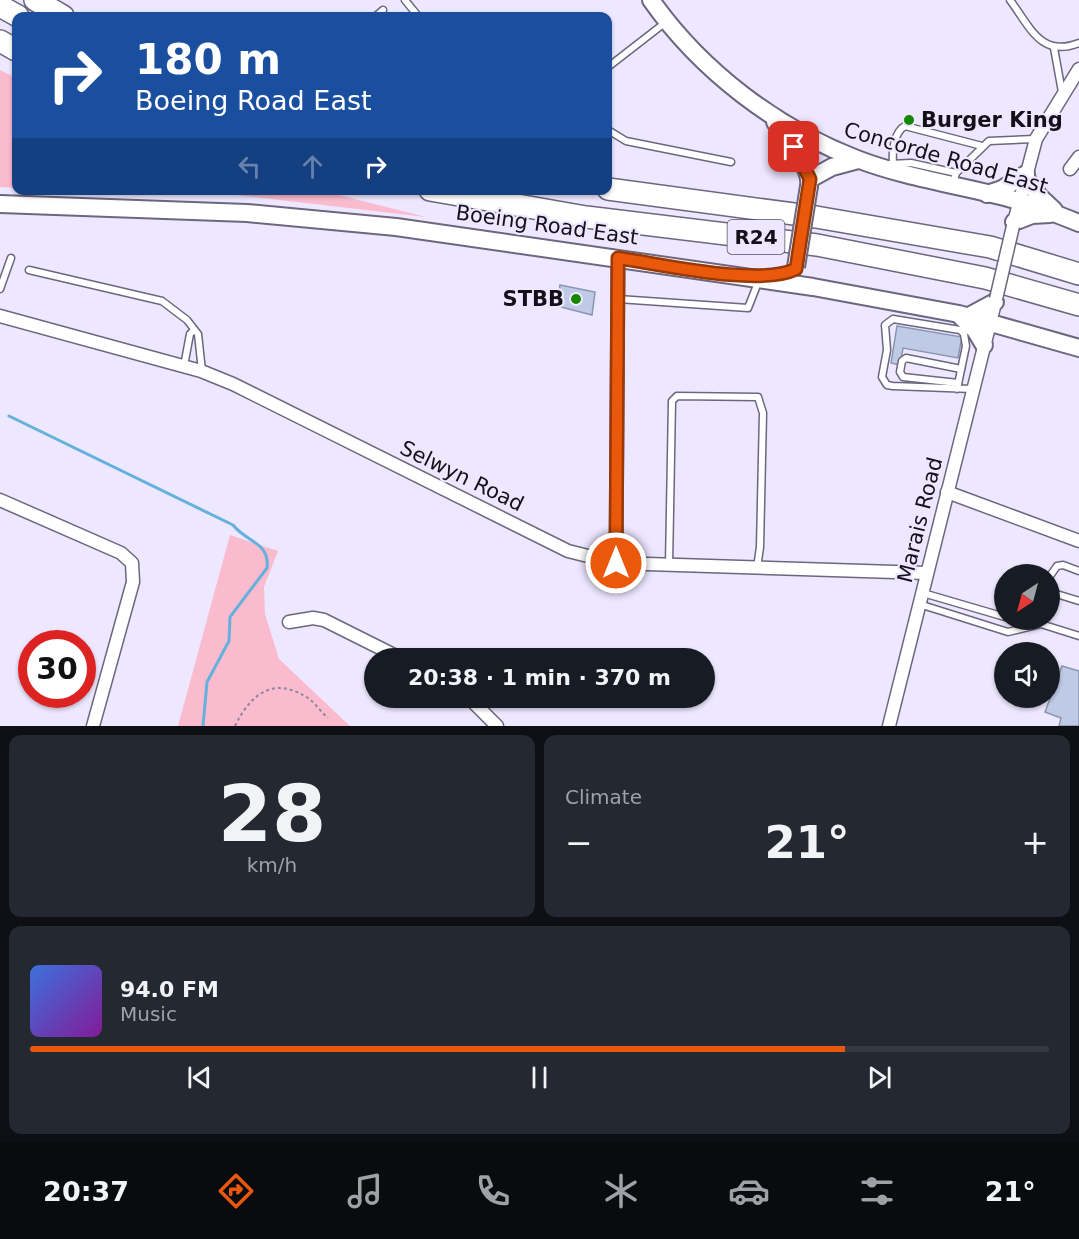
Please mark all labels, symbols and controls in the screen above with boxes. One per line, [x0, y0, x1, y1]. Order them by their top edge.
text: 180 m [135, 35, 281, 84]
icon: right [36, 36, 114, 114]
text: Boeing Road East [135, 85, 372, 116]
place label: Burger King [921, 108, 1063, 132]
marker: Burger King [902, 113, 916, 127]
street label: Concorde Road East [841, 117, 1051, 199]
pin [768, 121, 819, 172]
icon: arrive [777, 130, 810, 163]
icon: left [233, 150, 266, 183]
icon: ahead [296, 150, 329, 183]
icon: right [359, 150, 392, 183]
street label: Boeing Road East [454, 200, 640, 250]
road number: R24 [728, 220, 784, 254]
place label: STBB [503, 287, 564, 311]
marker: STBB [569, 292, 583, 306]
street label: Selwyn Road [396, 436, 528, 516]
street label: Marais Road [893, 455, 947, 585]
position arrow [584, 531, 648, 595]
north arrow [994, 564, 1060, 630]
map controls [994, 564, 1060, 708]
speed limit sign: 30 [18, 630, 96, 708]
button: sound [994, 642, 1060, 708]
text: 20:38 · 1 min · 370 m [408, 665, 671, 690]
text: 28 [218, 769, 326, 859]
text: Climate [565, 785, 642, 809]
text: 21° [764, 816, 850, 869]
text: − [565, 823, 593, 862]
text: + [1021, 823, 1049, 862]
text: km/h [247, 853, 297, 877]
text: 94.0 FM [120, 977, 219, 1002]
text: Music [120, 1002, 177, 1026]
icon: previous [183, 1061, 216, 1094]
icon: pause [523, 1061, 556, 1094]
icon: next [863, 1061, 896, 1094]
icon: directions [215, 1170, 257, 1212]
icon: music [344, 1170, 386, 1212]
icon: phone [472, 1170, 514, 1212]
icon: climate [600, 1170, 642, 1212]
icon: car [728, 1170, 770, 1212]
icon: filters [856, 1170, 898, 1212]
text: 20:37 [43, 1176, 129, 1207]
text: 21° [985, 1176, 1036, 1207]

